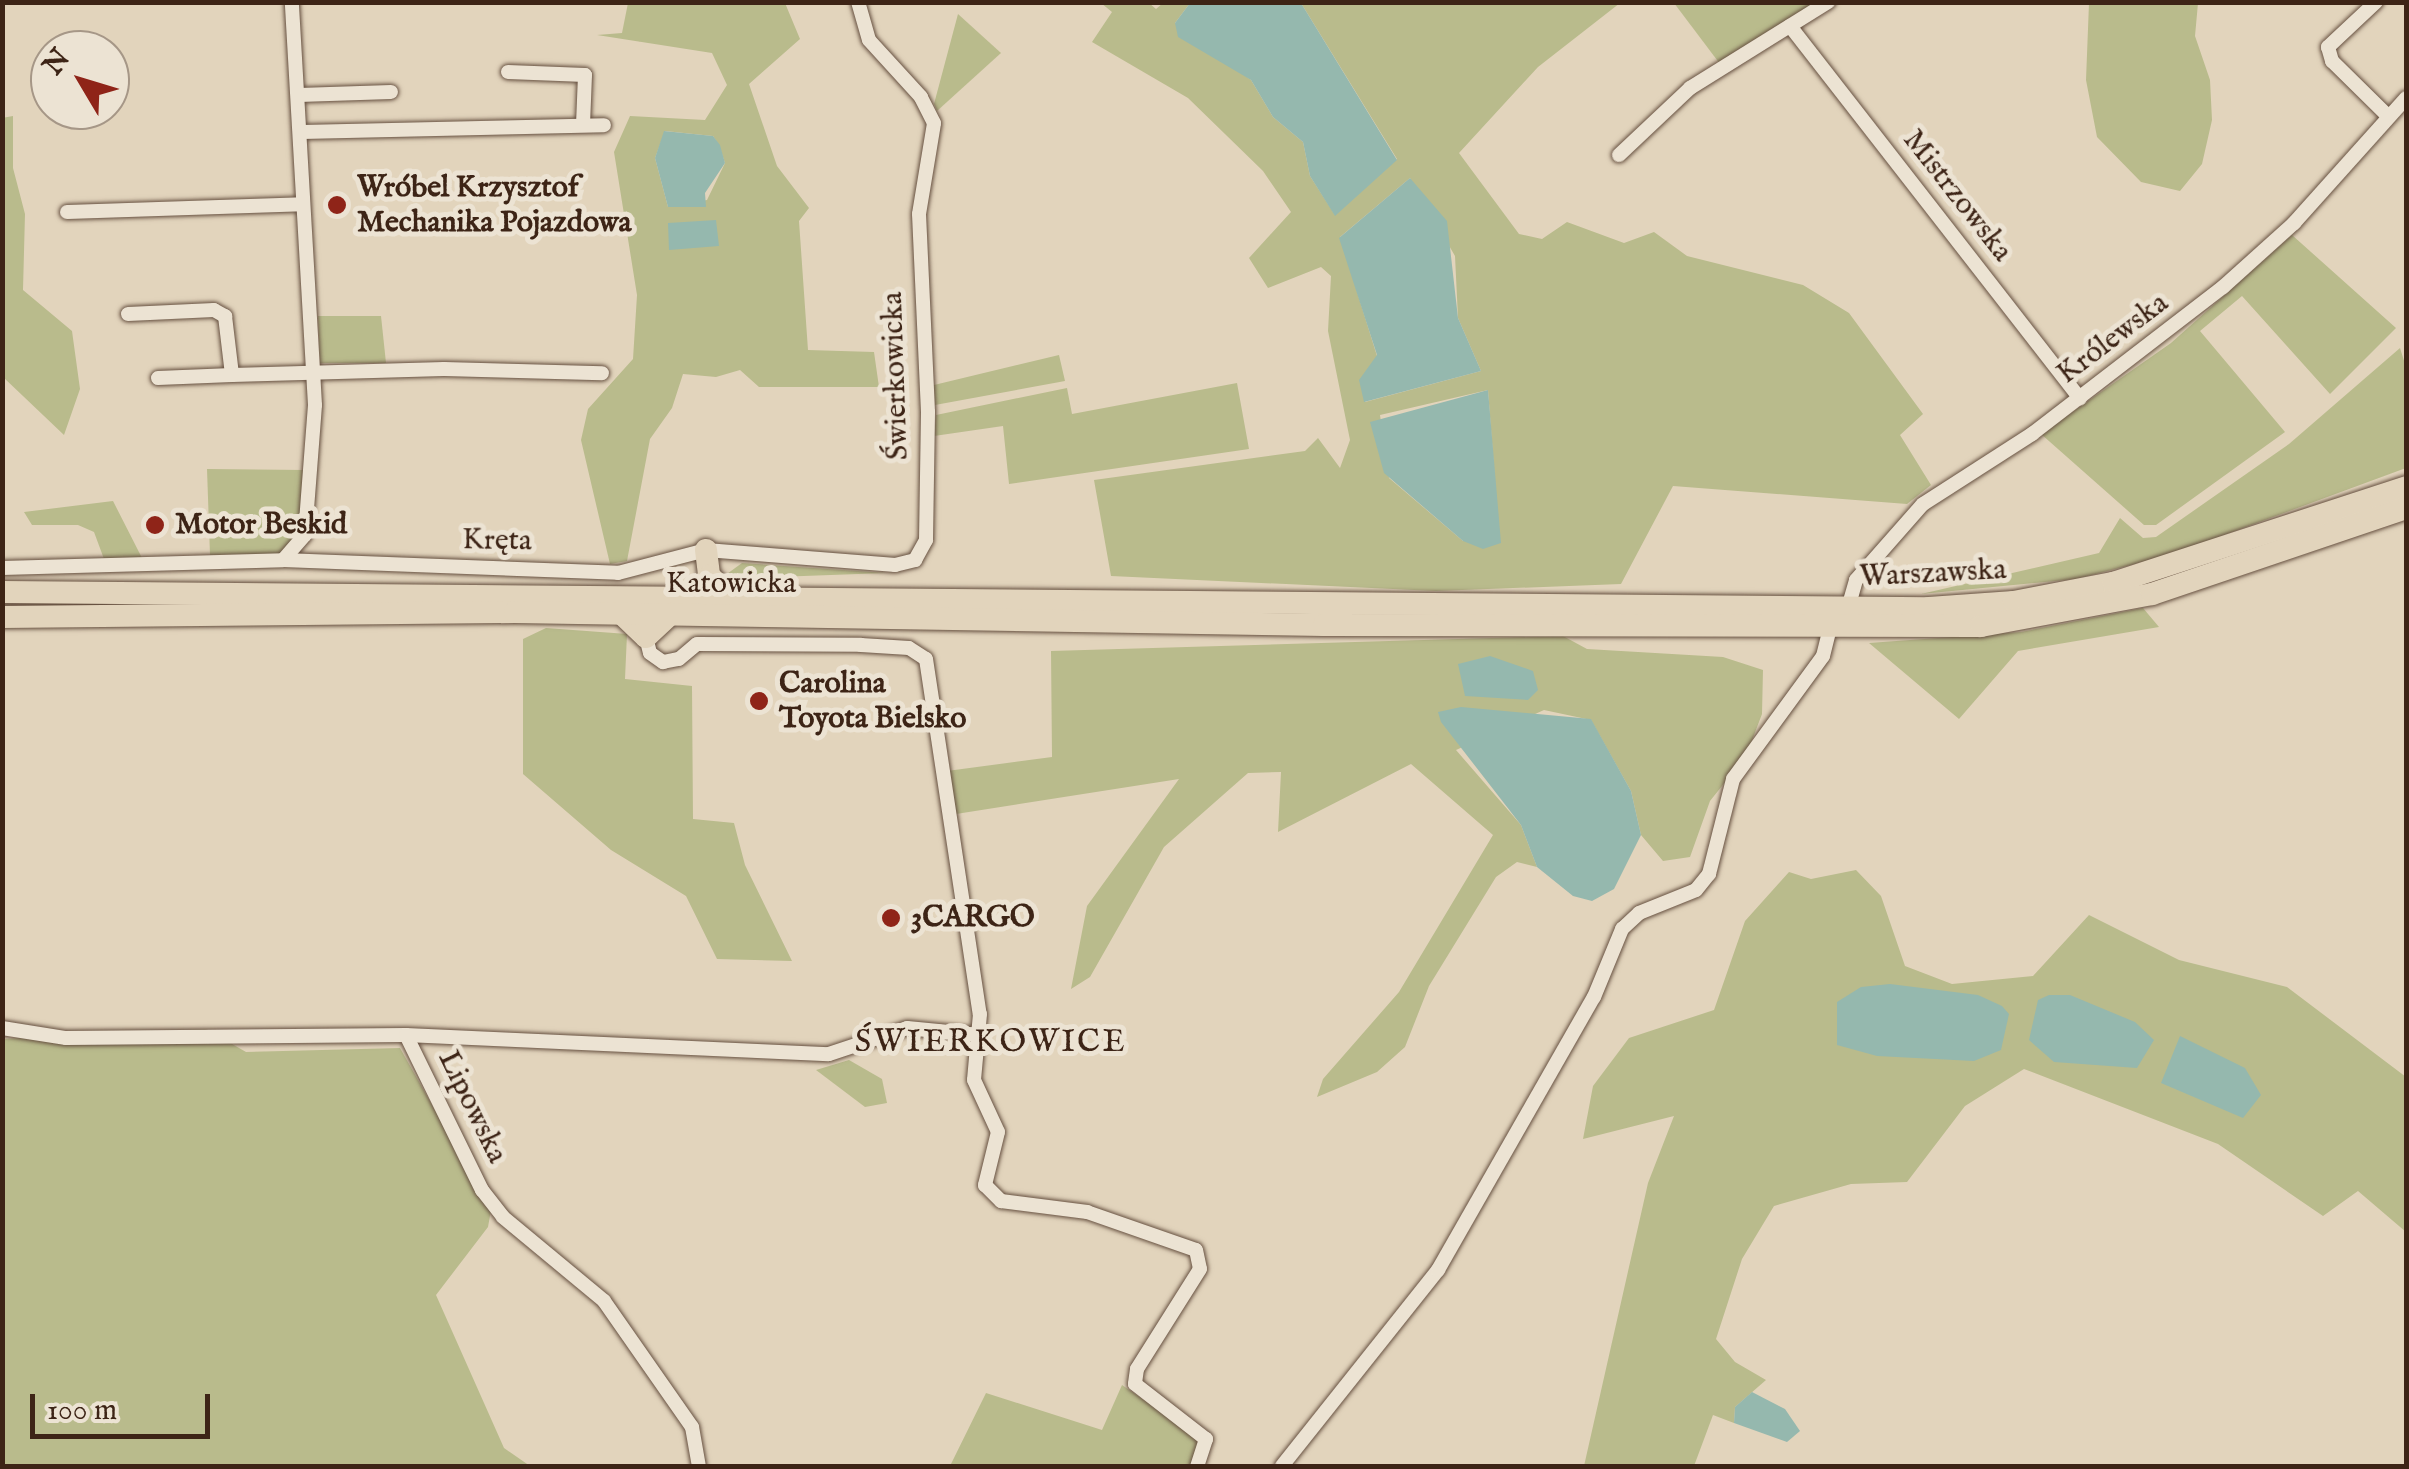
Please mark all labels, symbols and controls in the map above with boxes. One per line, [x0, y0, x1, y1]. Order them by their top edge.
north arrow [30, 30, 130, 130]
text: N [36, 42, 79, 83]
street label: Mistrzowska [1894, 123, 2020, 269]
place label: Wróbel Krzysztof Mechanika Pojazdowa [357, 170, 631, 240]
marker: Wróbel Krzysztof Mechanika Pojazdowa [326, 194, 348, 216]
street label: Królewska [2050, 286, 2176, 392]
street label: Świerkowicka [875, 291, 917, 461]
place label: Motor Beskid [175, 507, 347, 543]
marker: Motor Beskid [144, 514, 166, 536]
street label: Kręta [462, 522, 532, 560]
street label: Warszawska [1859, 552, 2007, 596]
street label: Katowicka [666, 566, 796, 602]
place label: Carolina Toyota Bielsko [779, 666, 966, 736]
marker: Carolina Toyota Bielsko [748, 690, 770, 712]
place label: 3CARGO [911, 900, 1035, 936]
marker: 3CARGO [880, 907, 902, 929]
district label: ŚWIERKOWICE [855, 1024, 1127, 1062]
street label: Lipowska [429, 1045, 515, 1169]
scale bar [35, 1374, 215, 1436]
text: 100 m [47, 1392, 117, 1430]

